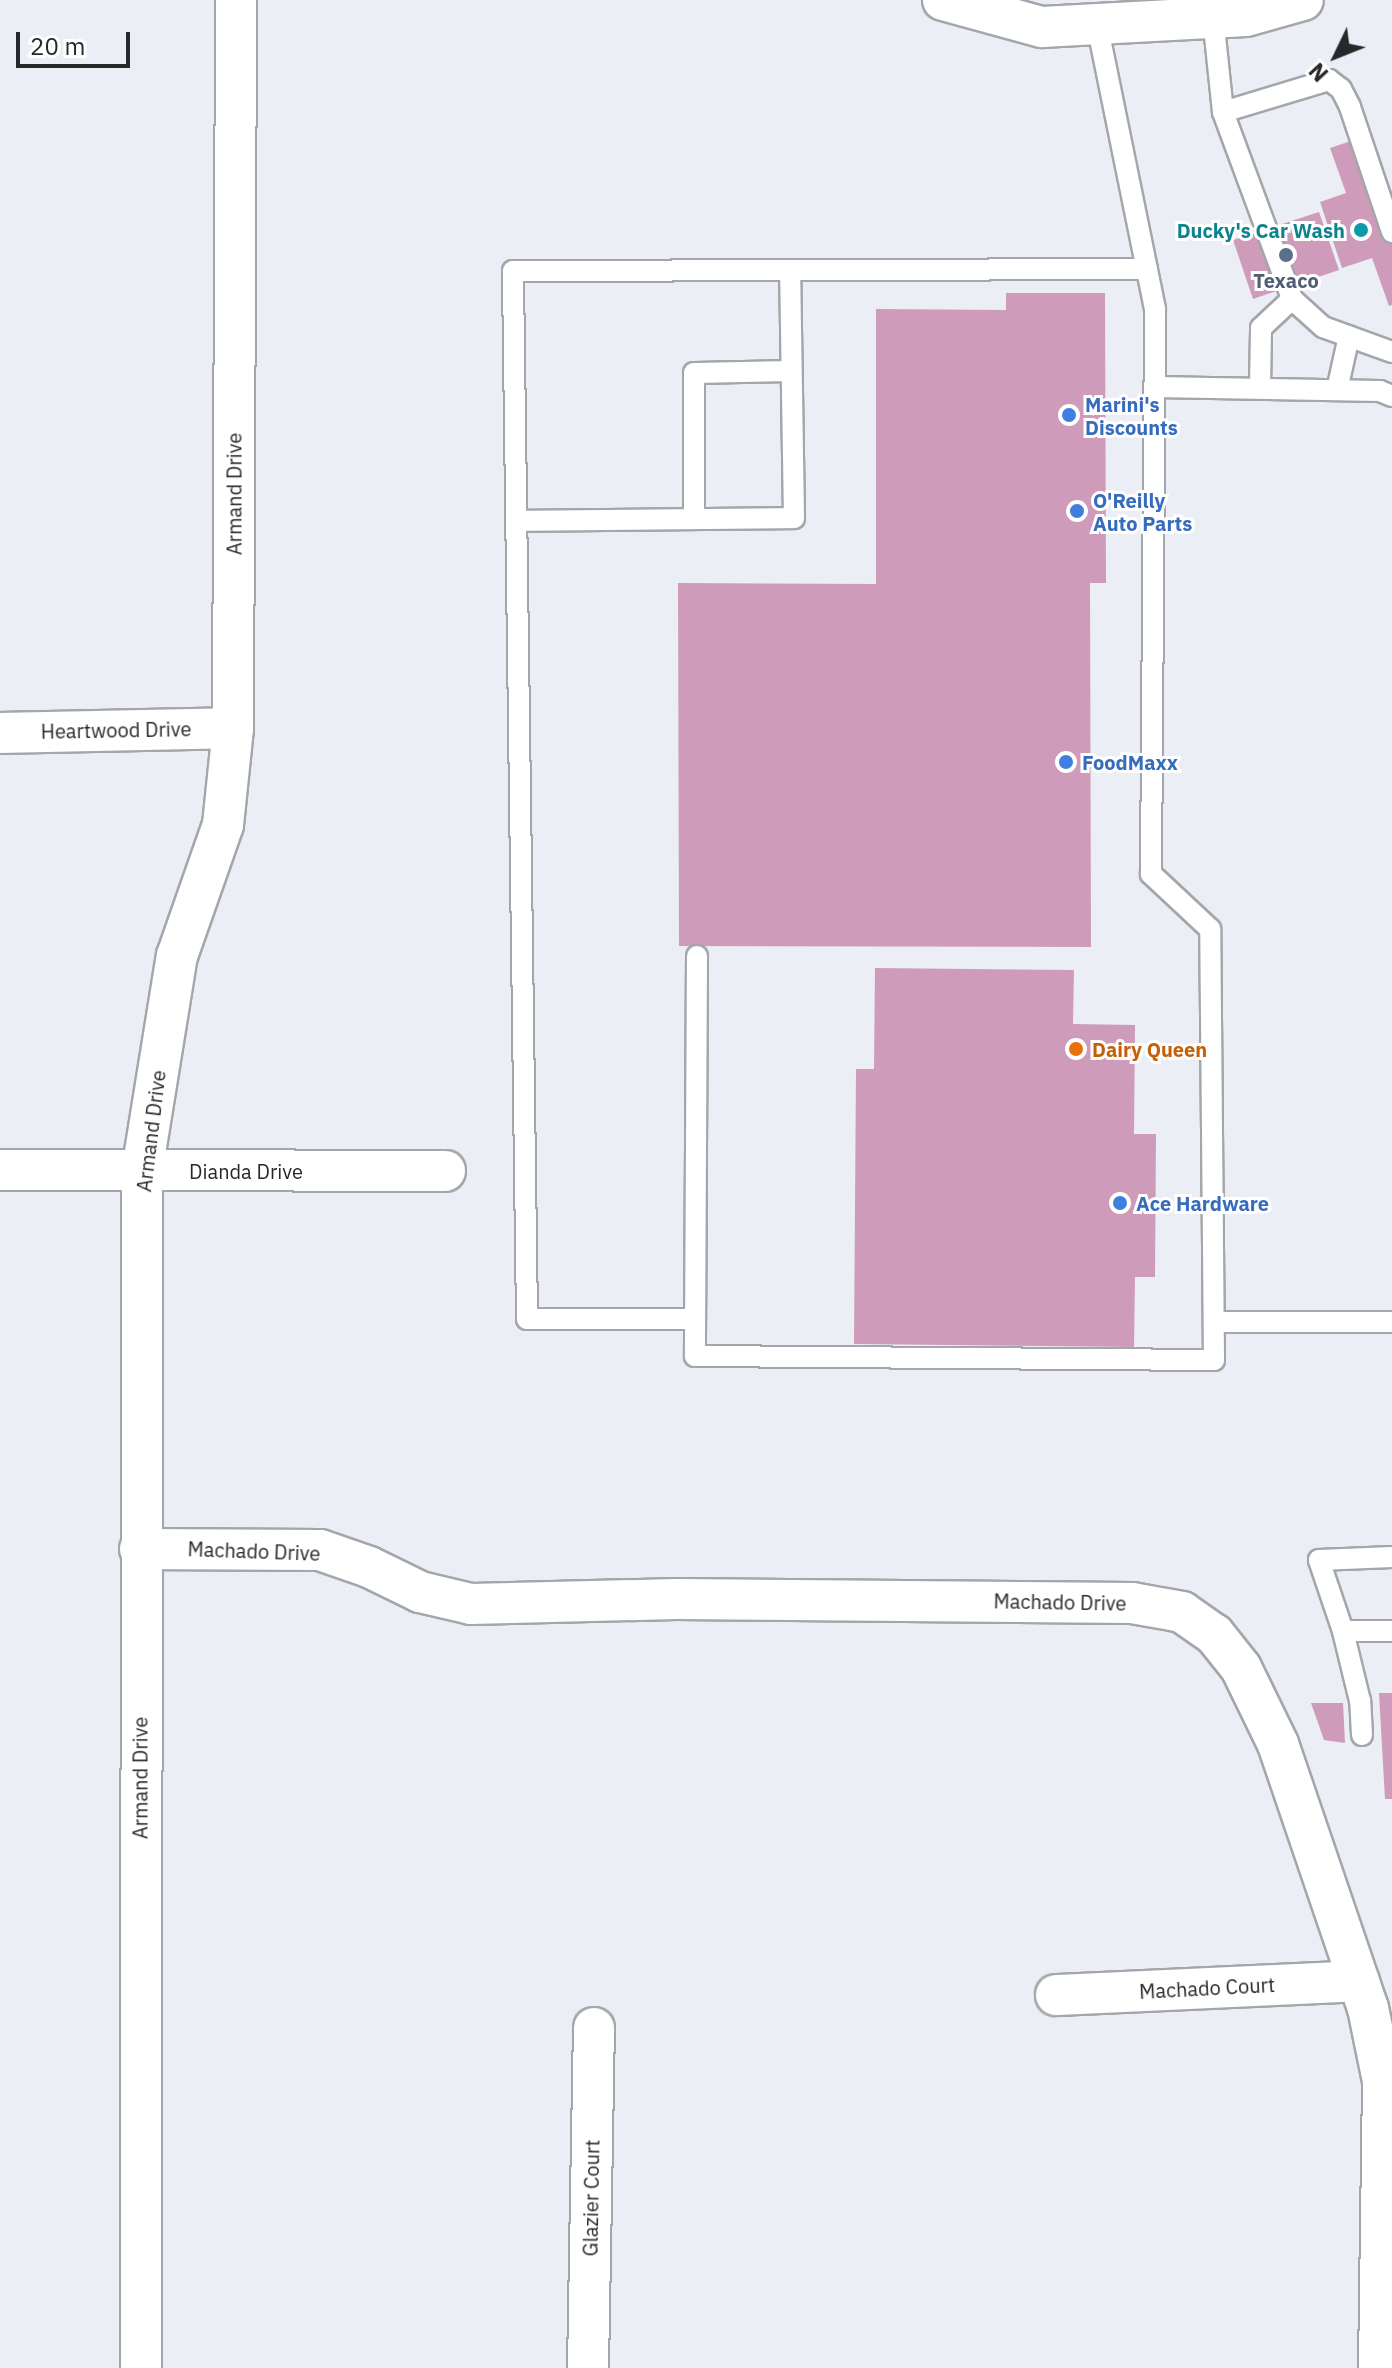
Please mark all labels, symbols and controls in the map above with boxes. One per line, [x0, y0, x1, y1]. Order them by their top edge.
scale bar [20, 16, 134, 66]
north arrow [1296, 16, 1376, 96]
text: 20 m [30, 30, 85, 62]
text: N [1302, 57, 1334, 88]
place label: Ducky's Car Wash [1177, 218, 1345, 242]
marker: Ducky's Car Wash [1352, 221, 1370, 239]
marker: Texaco [1277, 246, 1295, 264]
place label: Texaco [1253, 268, 1319, 292]
place label: Marini's Discounts [1085, 392, 1178, 439]
marker: Marini's Discounts [1060, 406, 1078, 424]
street label: Armand Drive [222, 433, 246, 555]
place label: O'Reilly Auto Parts [1093, 488, 1192, 535]
marker: O'Reilly Auto Parts [1068, 502, 1086, 520]
street label: Heartwood Drive [40, 717, 192, 743]
place label: FoodMaxx [1082, 750, 1178, 774]
marker: FoodMaxx [1057, 753, 1075, 771]
place label: Dairy Queen [1092, 1037, 1207, 1061]
marker: Dairy Queen [1067, 1040, 1085, 1058]
street label: Armand Drive [132, 1069, 170, 1193]
street label: Dianda Drive [189, 1159, 303, 1183]
place label: Ace Hardware [1136, 1191, 1269, 1215]
marker: Ace Hardware [1111, 1194, 1129, 1212]
street label: Machado Drive [187, 1537, 321, 1565]
street label: Machado Drive [993, 1589, 1127, 1615]
street label: Armand Drive [128, 1717, 152, 1839]
street label: Machado Court [1138, 1972, 1276, 2004]
street label: Glazier Court [578, 2139, 604, 2257]

